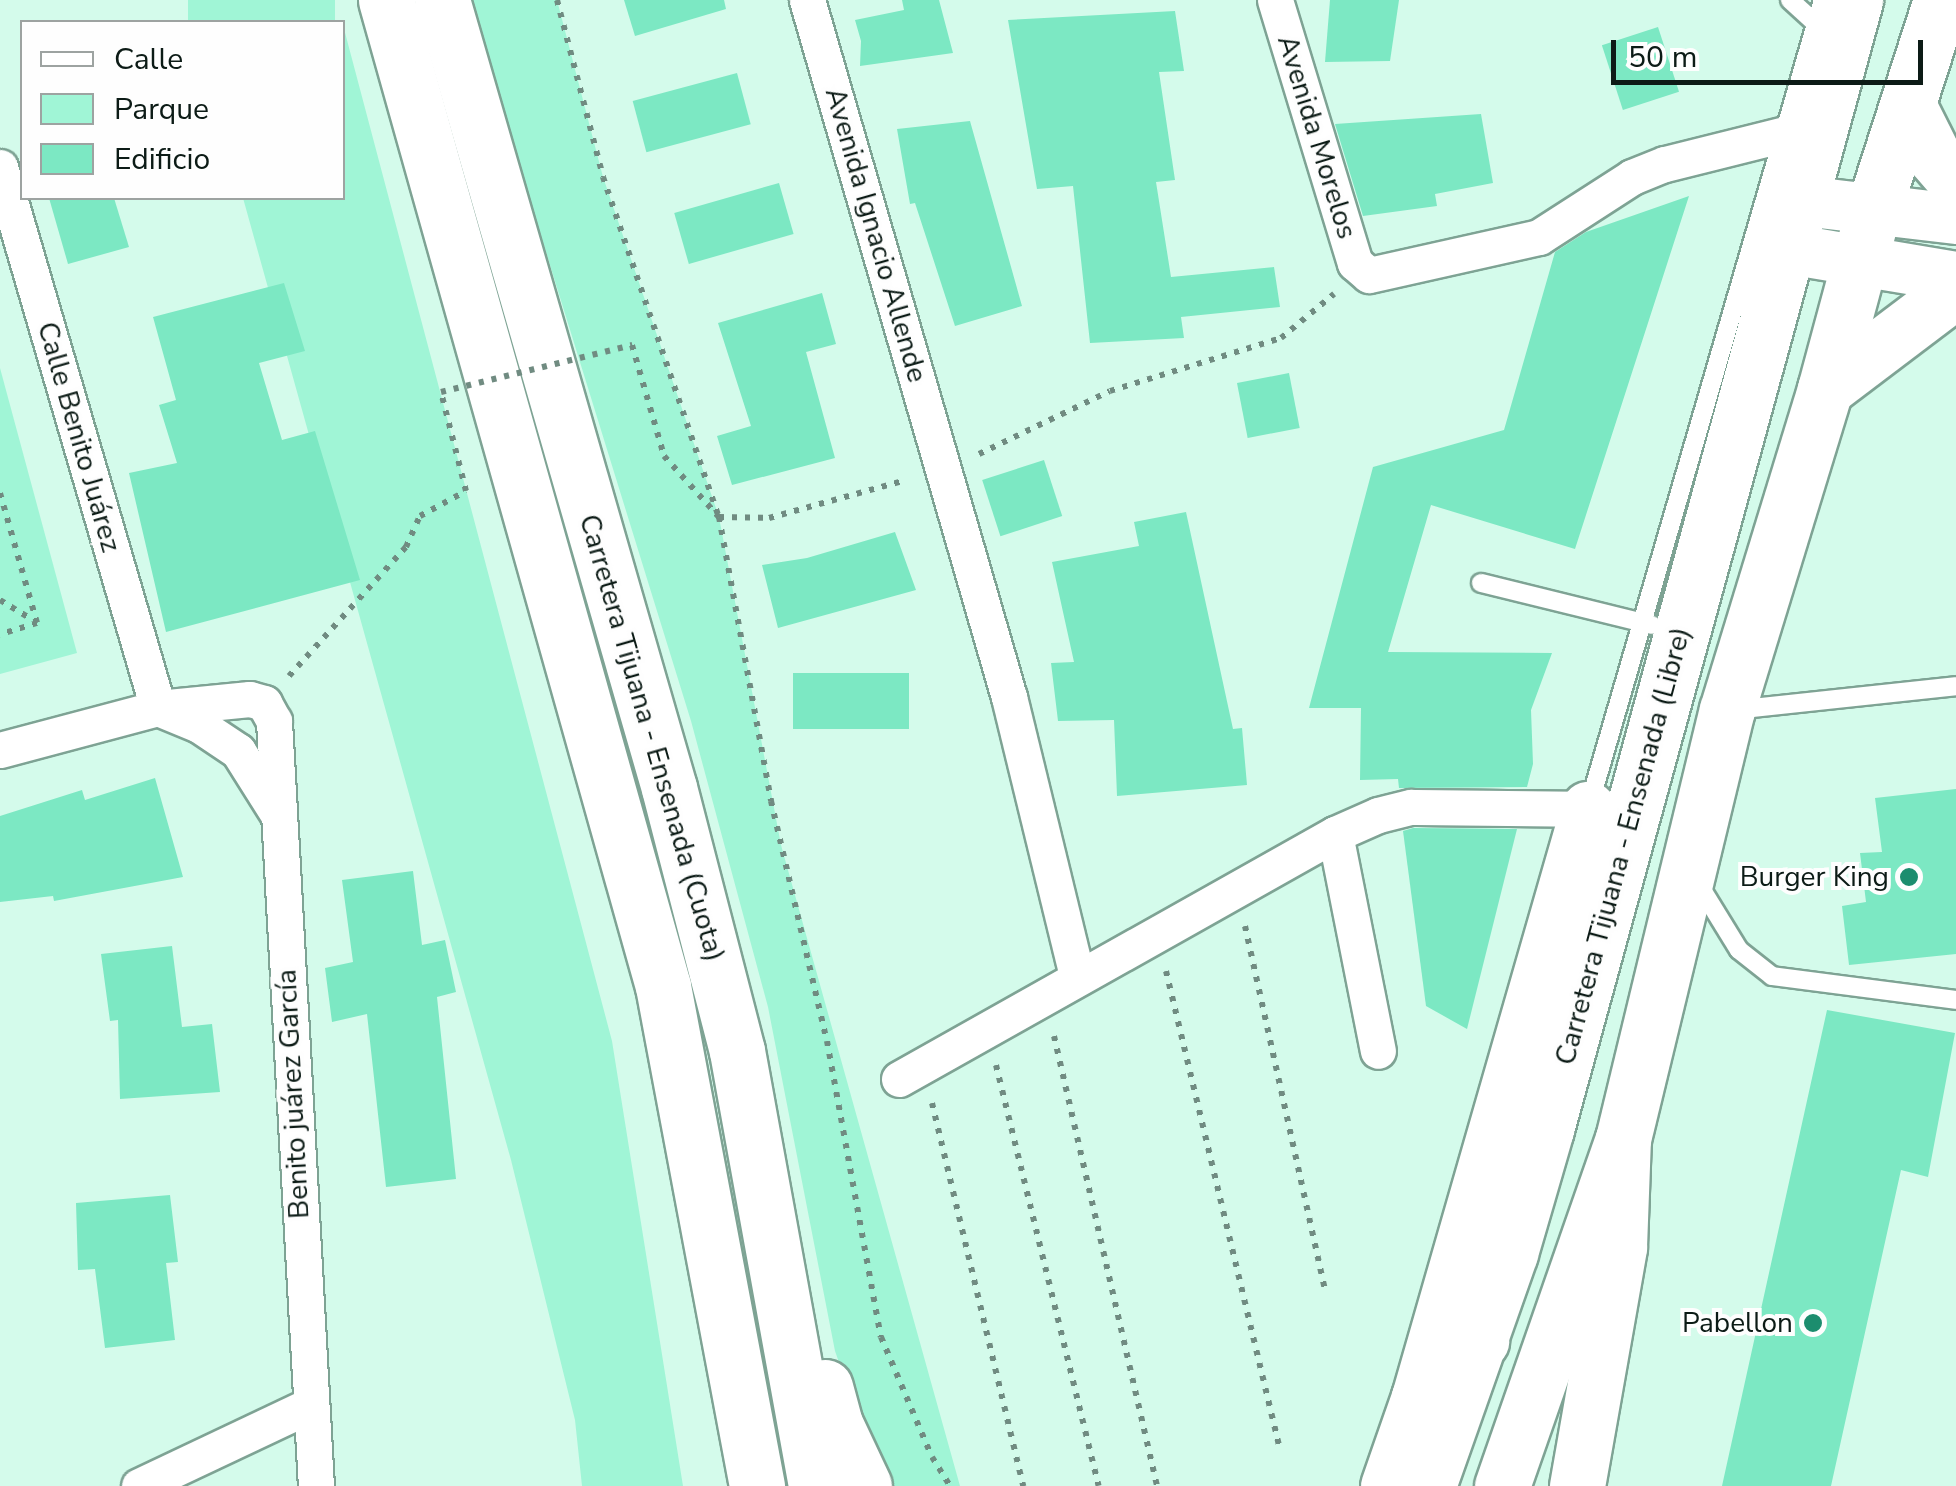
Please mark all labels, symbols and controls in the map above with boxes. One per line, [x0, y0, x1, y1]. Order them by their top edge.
legend [20, 20, 345, 200]
scale bar [1616, 20, 1928, 82]
street label: Avenida Morelos [1270, 31, 1364, 243]
text: 50 m [1628, 37, 1697, 78]
text: Calle [114, 39, 183, 80]
street label: Avenida Ignacio Allende [818, 84, 934, 386]
text: Parque [114, 89, 209, 130]
text: Edificio [114, 139, 210, 180]
street label: Calle Benito Juárez [30, 318, 128, 556]
street label: Carretera Tijuana - Ensenada (Cuota) [572, 511, 732, 965]
street label: Carretera Tijuana - Ensenada (Libre) [1548, 623, 1698, 1069]
place label: Burger King [1740, 860, 1889, 894]
marker: Burger King [1898, 866, 1920, 888]
street label: Benito juárez García [270, 968, 316, 1220]
place label: Pabellon [1682, 1306, 1793, 1340]
marker: Pabellon [1802, 1312, 1824, 1334]

